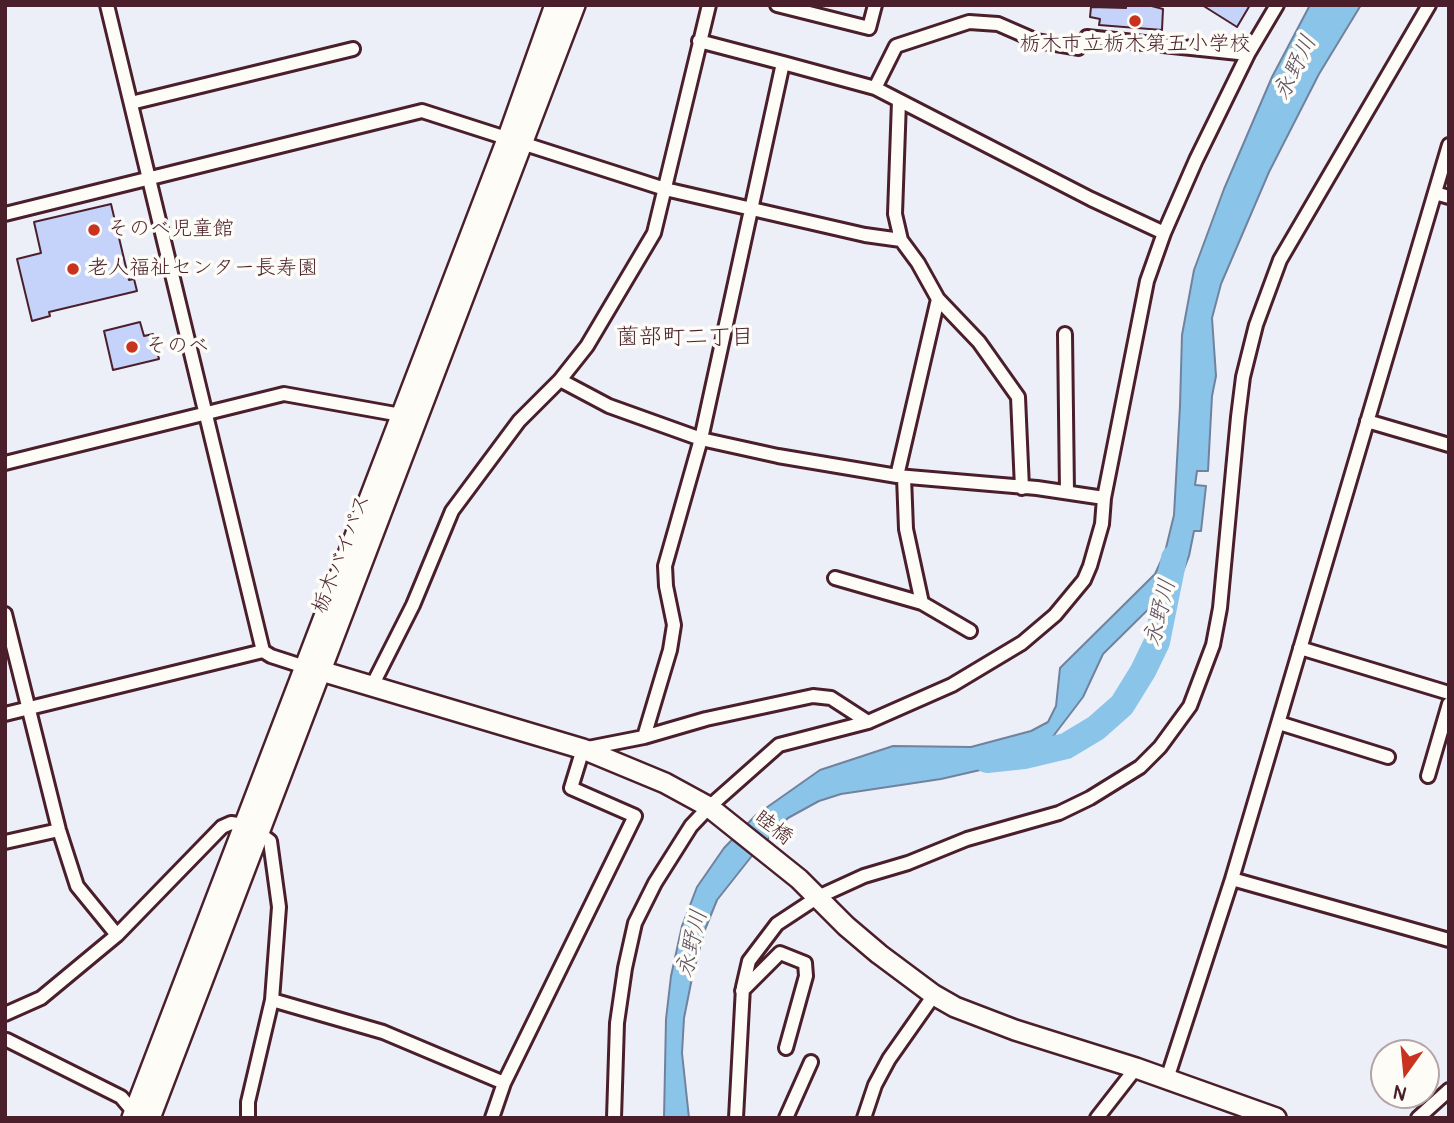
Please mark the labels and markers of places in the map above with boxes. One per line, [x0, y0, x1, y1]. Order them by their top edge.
marker: 栃木市立栃木第五小学校 [1127, 13, 1143, 29]
place label: 栃木市立栃木第五小学校 [1020, 32, 1250, 58]
place label: そのべ児童館 [108, 217, 234, 243]
marker: そのべ児童館 [86, 222, 102, 238]
place label: 老人福祉センター長寿園 [87, 256, 318, 282]
marker: 老人福祉センター長寿園 [65, 261, 81, 277]
place label: そのべ [146, 334, 209, 360]
marker: そのべ [124, 339, 140, 355]

